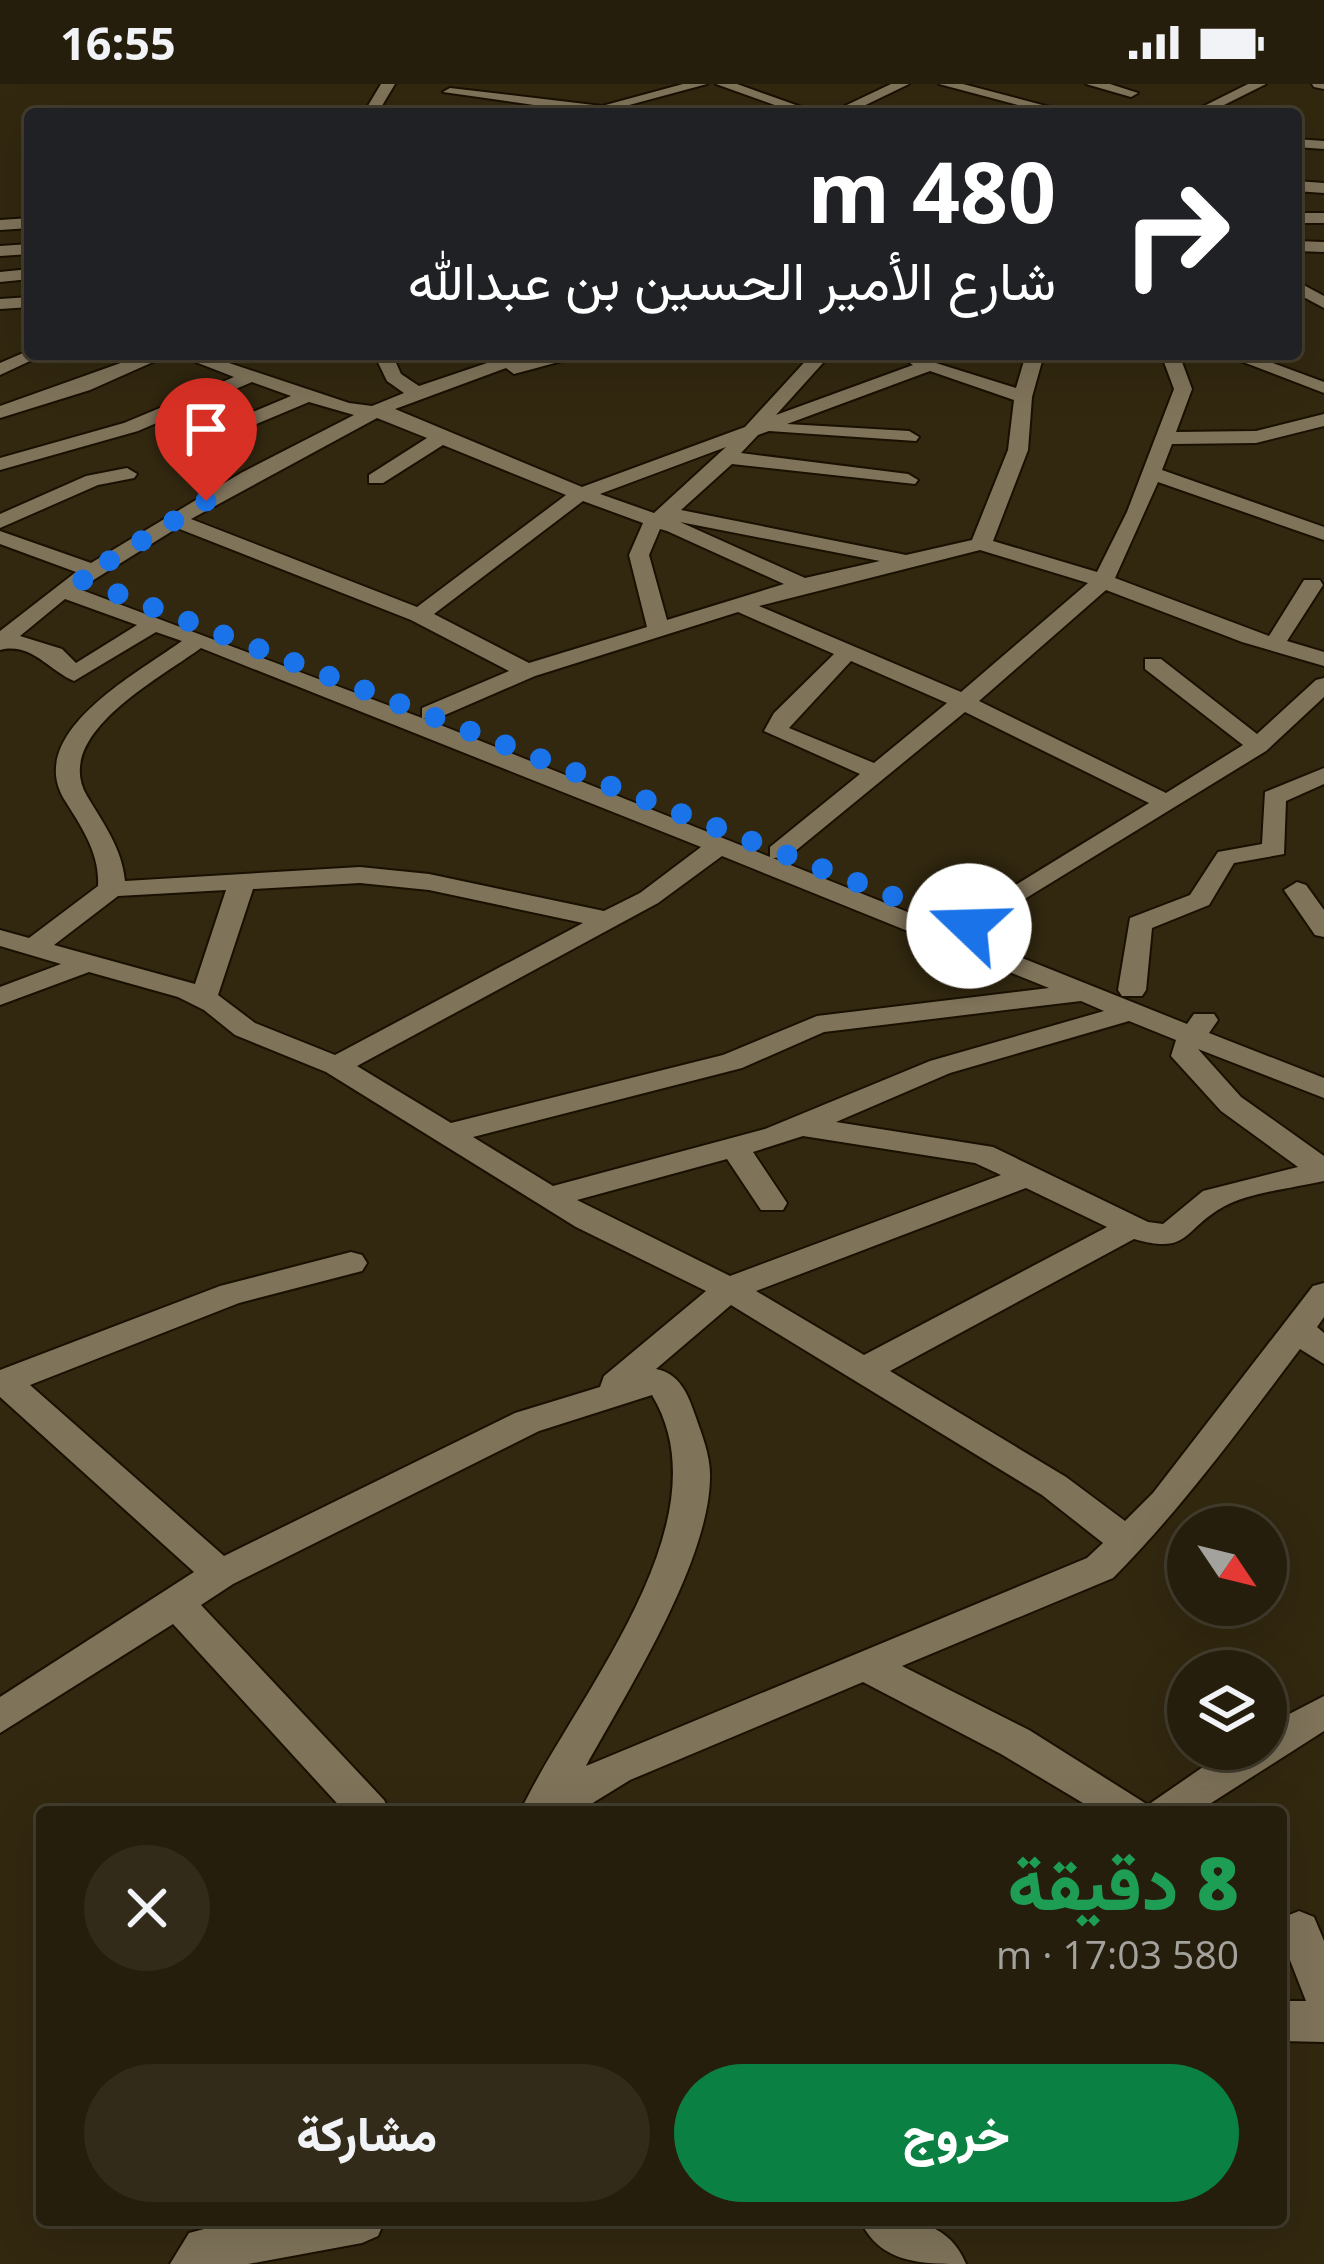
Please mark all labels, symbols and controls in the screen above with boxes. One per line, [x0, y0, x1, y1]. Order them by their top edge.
text: 16:55 [60, 12, 176, 73]
text: 480 m [808, 133, 1056, 248]
icon: right [1098, 156, 1254, 312]
text: شارع الأمير الحسين بن عبدالله [408, 242, 1056, 316]
pin [155, 378, 257, 501]
icon: arrive [173, 396, 239, 462]
position arrow [906, 863, 1032, 989]
north arrow [1167, 1506, 1287, 1626]
map controls [1167, 1506, 1287, 1770]
button: layers [1167, 1650, 1287, 1770]
text: 8 دقيقة [1008, 1833, 1239, 1931]
button: close [84, 1845, 210, 1971]
text: 580 m · 17:03 [996, 1927, 1239, 1980]
button: مشاركة [84, 2064, 650, 2202]
button: خروج [674, 2064, 1239, 2202]

